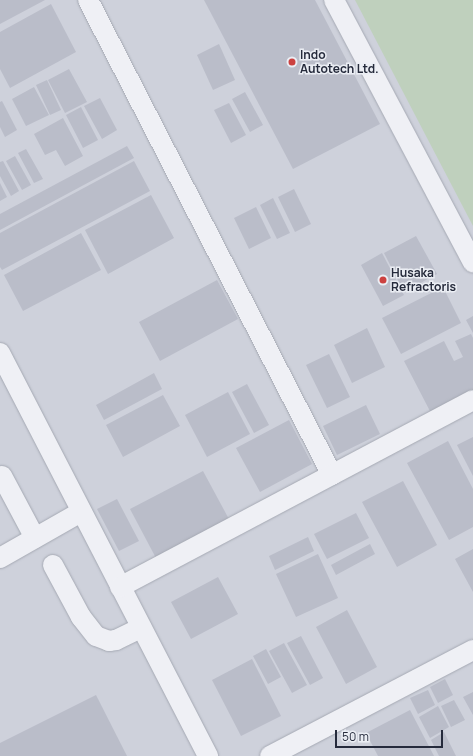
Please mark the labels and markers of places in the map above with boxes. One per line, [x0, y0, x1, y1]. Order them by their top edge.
place label: Indo Autotech Ltd. [300, 48, 379, 76]
marker: Indo Autotech Ltd. [287, 57, 297, 67]
place label: Husaka Refractoris [391, 266, 456, 294]
marker: Husaka Refractoris [378, 275, 388, 285]

